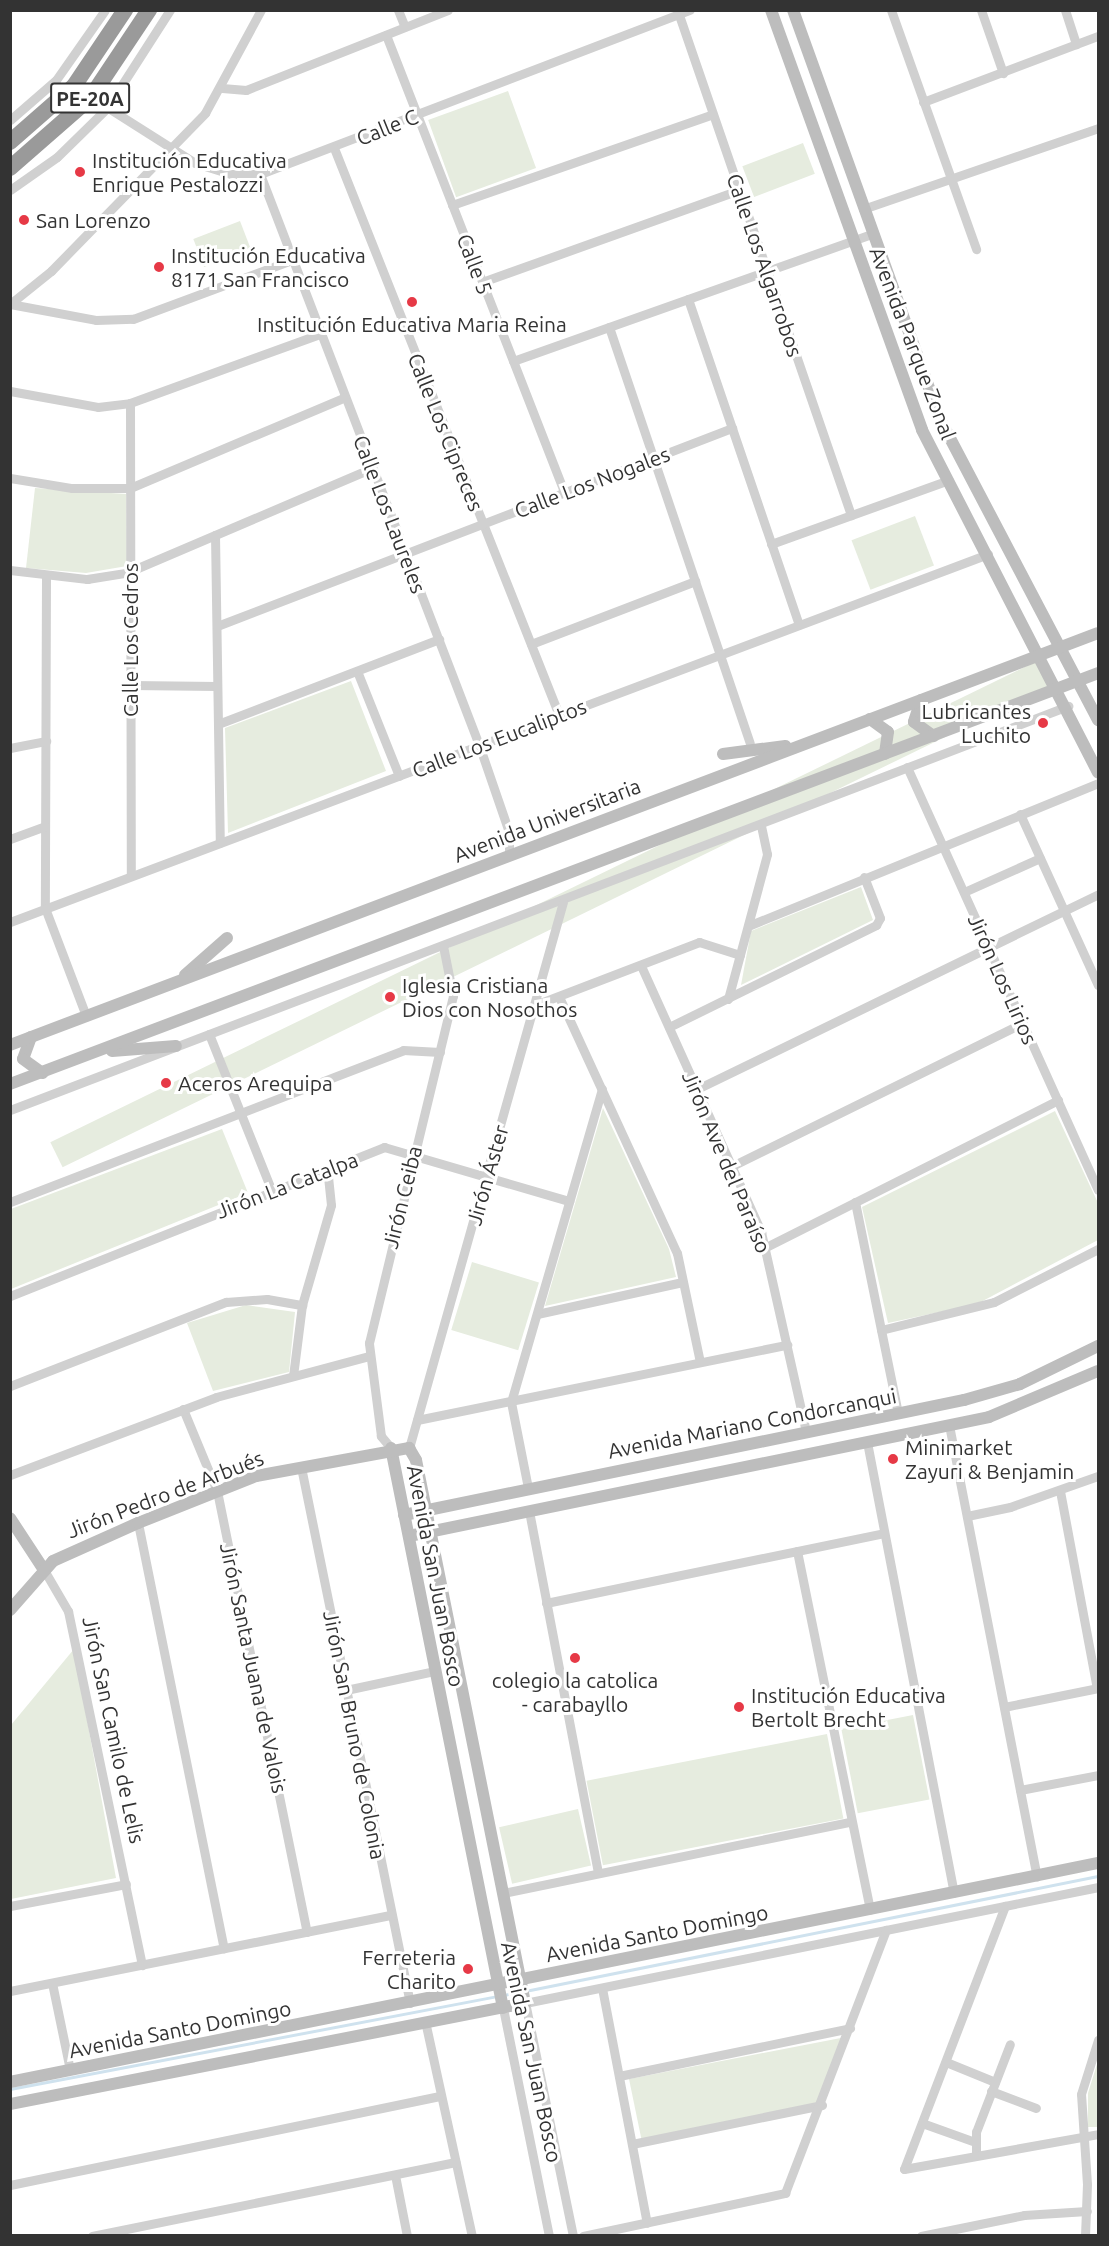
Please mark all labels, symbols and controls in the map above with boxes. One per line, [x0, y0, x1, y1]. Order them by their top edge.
road number: PE-20A [50, 81, 130, 115]
street label: Calle C [353, 103, 421, 151]
place label: Institución Educativa Enrique Pestalozzi [92, 147, 287, 197]
marker: Institución Educativa Enrique Pestalozzi [73, 165, 87, 179]
street label: Calle Los Algarrobos [722, 170, 808, 360]
place label: San Lorenzo [36, 207, 151, 233]
marker: San Lorenzo [17, 213, 31, 227]
street label: Calle 5 [452, 230, 498, 298]
place label: Institución Educativa 8171 San Francisco [171, 242, 366, 292]
street label: Avenida Parque Zonal [865, 243, 961, 443]
marker: Institución Educativa 8171 San Francisco [152, 260, 166, 274]
marker: Institución Educativa Maria Reina [405, 295, 419, 309]
place label: Institución Educativa Maria Reina [257, 311, 567, 337]
street label: Calle Los Cipreces [403, 349, 489, 515]
street label: Calle Los Laureles [348, 431, 432, 597]
street label: Calle Los Nogales [511, 441, 673, 523]
street label: Calle Los Cedros [117, 563, 143, 717]
street label: Calle Los Eucaliptos [408, 693, 590, 783]
place label: Lubricantes Luchito [922, 698, 1031, 748]
marker: Lubricantes Luchito [1036, 716, 1050, 730]
street label: Avenida Universitaria [450, 773, 644, 867]
street label: Jirón Los Lirios [963, 910, 1043, 1048]
place label: Iglesia Cristiana Dios con Nosothos [402, 972, 577, 1022]
marker: Iglesia Cristiana Dios con Nosothos [383, 990, 397, 1004]
street label: Jirón Ave del Paraíso [677, 1067, 777, 1257]
place label: Aceros Arequipa [178, 1070, 333, 1096]
marker: Aceros Arequipa [159, 1076, 173, 1090]
street label: Jirón Áster [461, 1122, 513, 1228]
street label: Jirón Ceiba [377, 1143, 427, 1251]
street label: Jirón La Catalpa [212, 1146, 362, 1224]
street label: Avenida Mariano Condorcanqui [605, 1383, 899, 1463]
place label: Minimarket Zayuri & Benjamin [905, 1434, 1074, 1484]
street label: Jirón Pedro de Arbués [63, 1445, 267, 1543]
marker: Minimarket Zayuri & Benjamin [886, 1452, 900, 1466]
street label: Avenida San Juan Bosco [402, 1463, 470, 1689]
street label: Jirón Santa Juana de Valois [215, 1541, 293, 1795]
street label: Jirón San Bruno de Colonia [318, 1608, 392, 1862]
street label: Jirón San Camilo de Lelis [78, 1614, 150, 1846]
marker: colegio la catolica - carabayllo [568, 1651, 582, 1665]
place label: colegio la catolica - carabayllo [492, 1667, 658, 1717]
place label: Institución Educativa Bertolt Brecht [751, 1682, 946, 1732]
marker: Institución Educativa Bertolt Brecht [732, 1700, 746, 1714]
street label: Avenida Santo Domingo [544, 1899, 770, 1967]
street label: Avenida San Juan Bosco [496, 1939, 568, 2165]
place label: Ferreteria Charito [362, 1944, 456, 1994]
marker: Ferreteria Charito [461, 1962, 475, 1976]
street label: Avenida Santo Domingo [67, 1995, 293, 2063]

